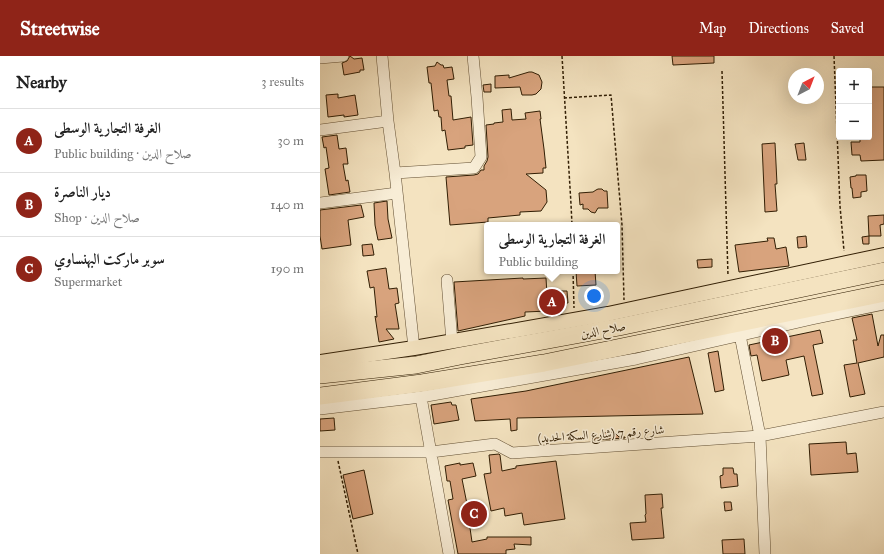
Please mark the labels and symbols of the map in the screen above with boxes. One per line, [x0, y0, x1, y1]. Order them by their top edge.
north arrow [788, 68, 824, 104]
your location [584, 286, 604, 306]
pin: A [539, 287, 565, 317]
street label: صلاح الدين [579, 319, 628, 345]
pin: B [762, 326, 788, 356]
street label: شارع رقم 7 (شارع السكة الحديد) [537, 423, 665, 449]
pin: C [461, 499, 487, 529]

